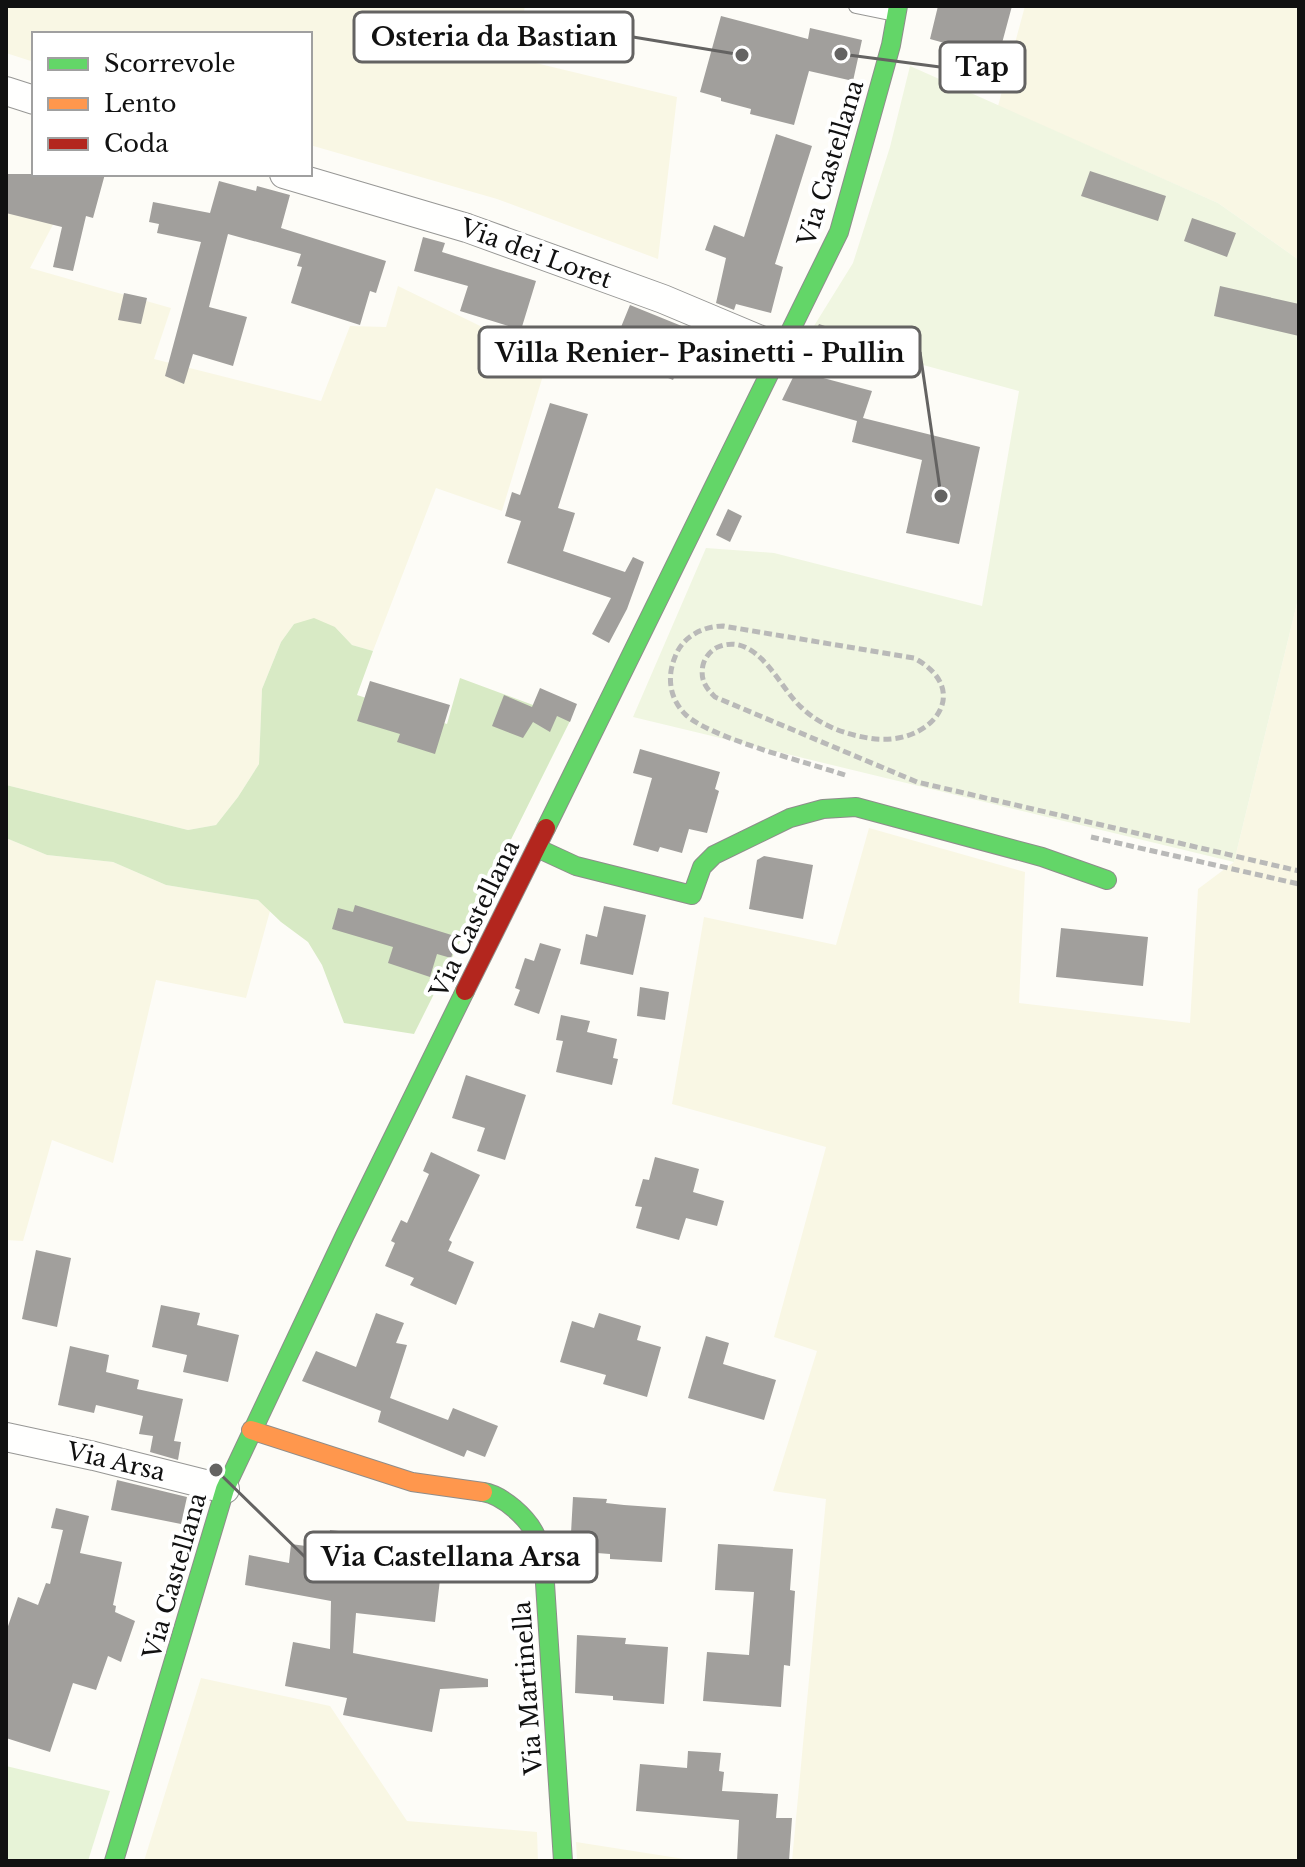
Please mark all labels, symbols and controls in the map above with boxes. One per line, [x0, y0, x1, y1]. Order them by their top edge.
callout: Osteria da Bastian [354, 12, 633, 62]
text: Osteria da Bastian [371, 21, 617, 53]
legend [32, 32, 312, 176]
callout: Tap [940, 42, 1025, 92]
text: Scorrevole [104, 49, 235, 78]
text: Tap [955, 51, 1009, 83]
street label: Via Castellana [791, 76, 870, 250]
text: Lento [104, 89, 177, 118]
text: Coda [104, 129, 169, 158]
street label: Via dei Loret [456, 212, 616, 294]
callout: Villa Renier- Pasinetti - Pullin [479, 327, 920, 377]
text: Villa Renier- Pasinetti - Pullin [494, 337, 905, 369]
street label: Via Castellana [423, 835, 526, 1003]
street label: Via Arsa [63, 1436, 169, 1487]
street label: Via Castellana [137, 1489, 212, 1663]
callout: Via Castellana Arsa [305, 1532, 597, 1582]
text: Via Castellana Arsa [320, 1541, 581, 1573]
street label: Via Martinella [507, 1600, 548, 1777]

